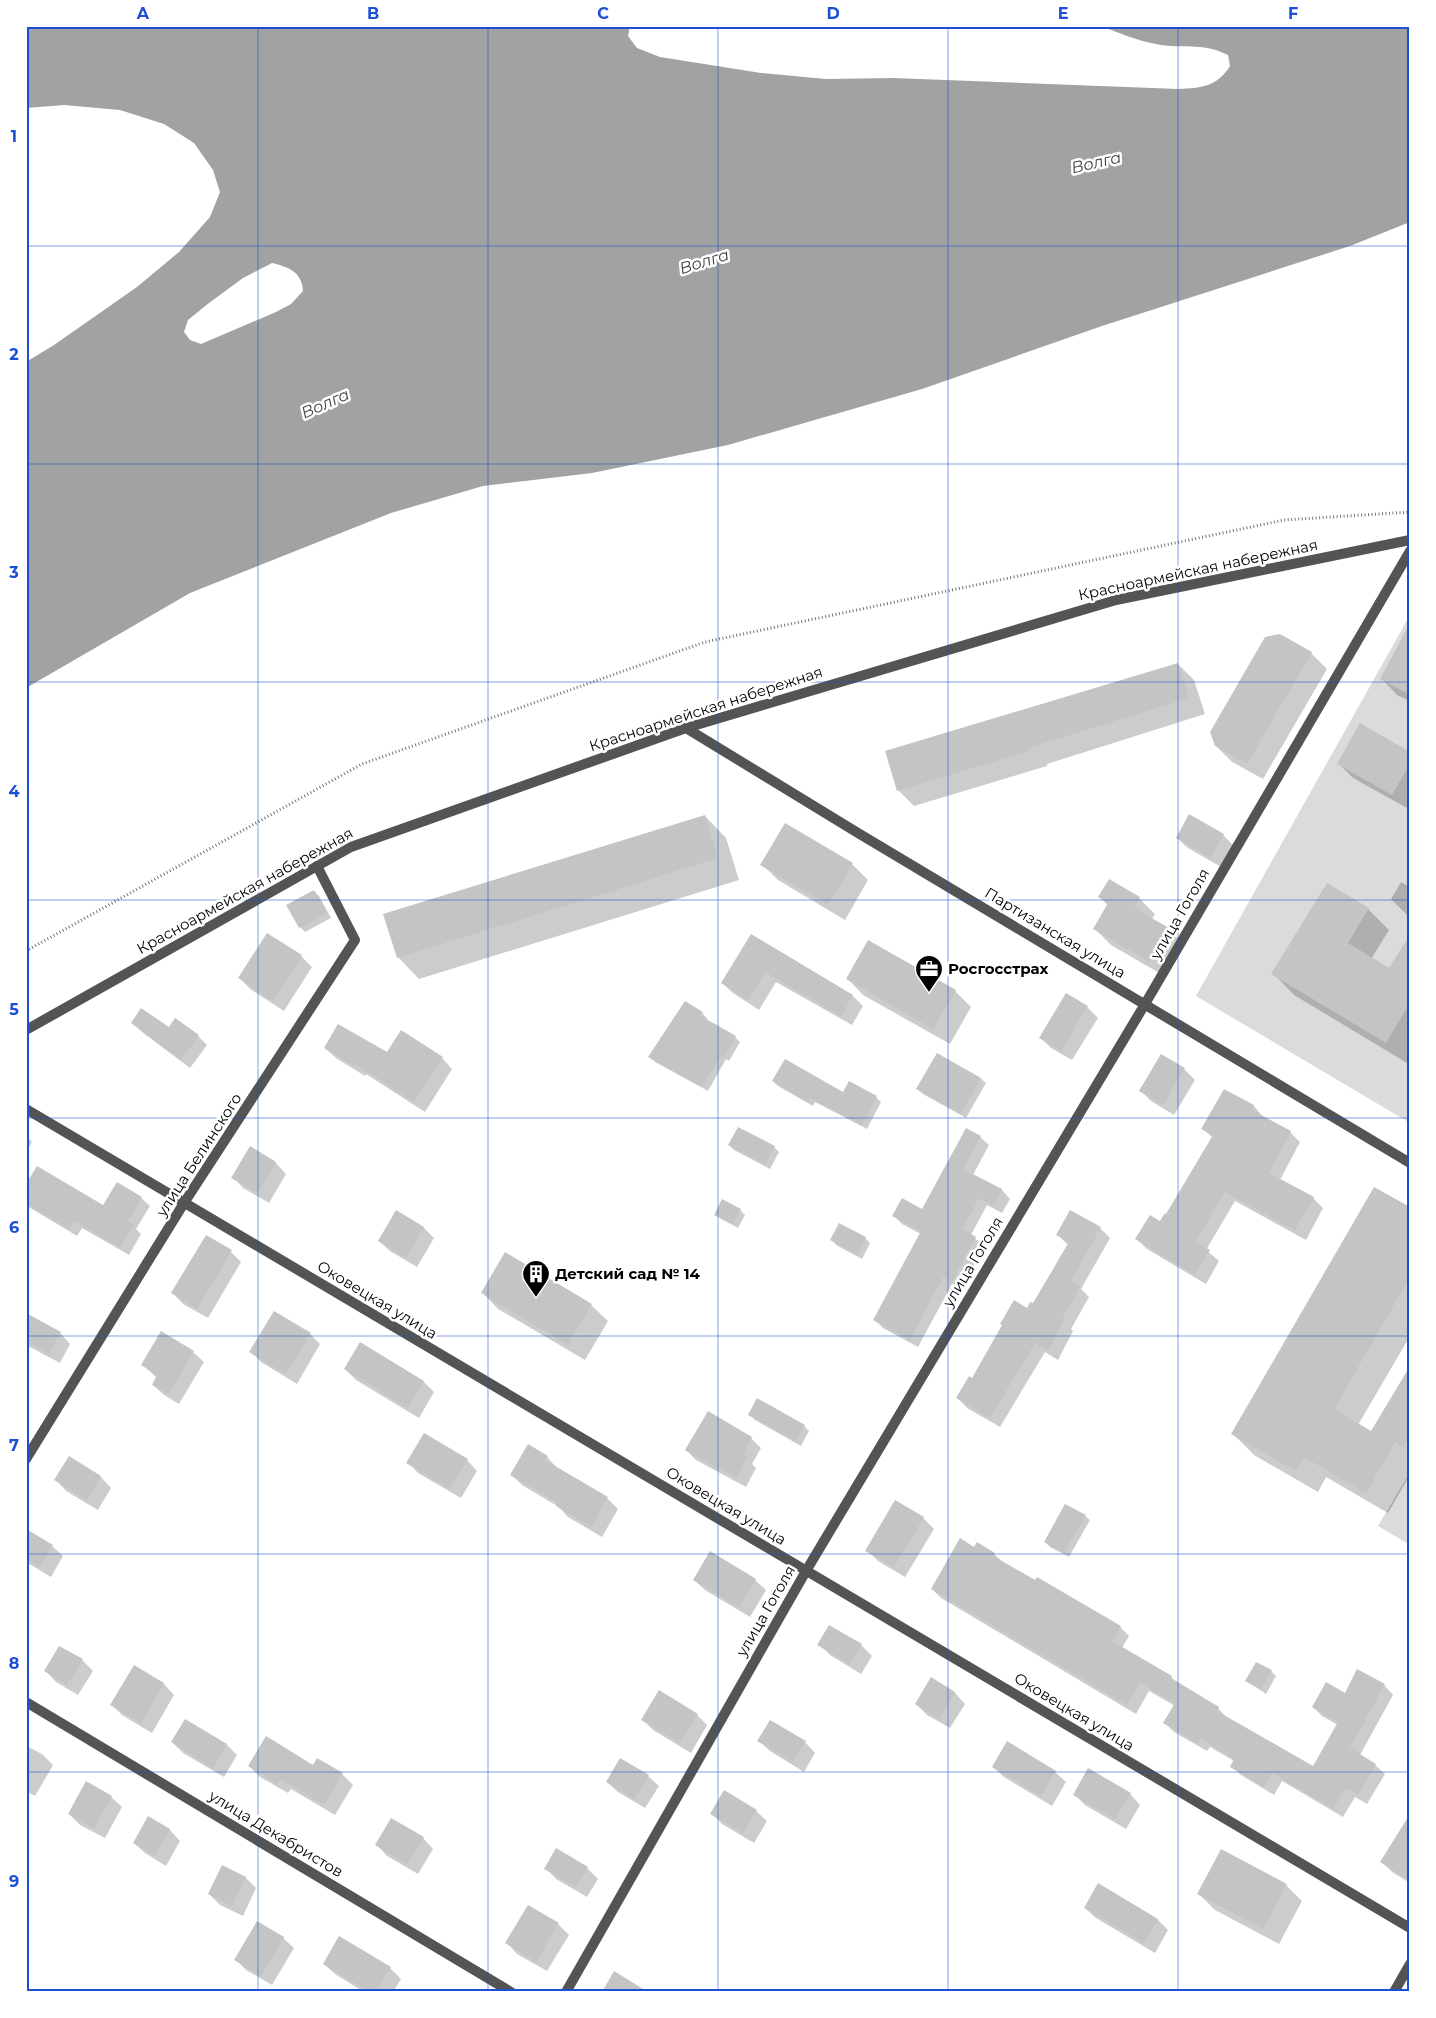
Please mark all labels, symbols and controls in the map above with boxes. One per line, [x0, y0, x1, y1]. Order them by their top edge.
text: A [136, 4, 150, 23]
text: B [367, 4, 379, 23]
text: C [597, 4, 609, 23]
text: D [826, 4, 840, 23]
text: E [1058, 4, 1068, 23]
text: F [1288, 4, 1298, 23]
text: 1 [11, 127, 17, 146]
water label: Волга [1069, 148, 1123, 177]
water label: Волга [677, 245, 731, 278]
text: 2 [9, 345, 19, 364]
water label: Волга [298, 384, 352, 422]
street label: Красноармейская набережная [1076, 535, 1319, 604]
text: 3 [8, 563, 19, 582]
street label: Красноармейская набережная [587, 662, 825, 755]
text: 4 [8, 782, 20, 801]
street label: Красноармейская набережная [133, 823, 356, 958]
street label: улица Гоголя [1145, 865, 1213, 963]
street label: Партизанская улица [981, 883, 1129, 982]
office icon: Росгосстрах [914, 954, 944, 993]
place label: Росгосстрах [948, 959, 1049, 978]
text: 5 [9, 1000, 19, 1019]
street label: улица Белинского [151, 1089, 246, 1221]
street label: улица Гоголя [938, 1213, 1007, 1311]
text: 6 [9, 1218, 19, 1237]
street label: Оковецкая улица [314, 1256, 441, 1343]
building icon: Детский сад № 14 [521, 1259, 551, 1298]
place label: Детский сад № 14 [555, 1264, 701, 1283]
text: 7 [9, 1436, 19, 1455]
street label: Оковецкая улица [663, 1462, 790, 1549]
street label: улица Гоголя [731, 1562, 799, 1660]
text: 8 [9, 1654, 19, 1673]
street label: Оковецкая улица [1011, 1668, 1138, 1755]
street label: улица Декабристов [205, 1785, 347, 1881]
text: 9 [9, 1872, 19, 1891]

